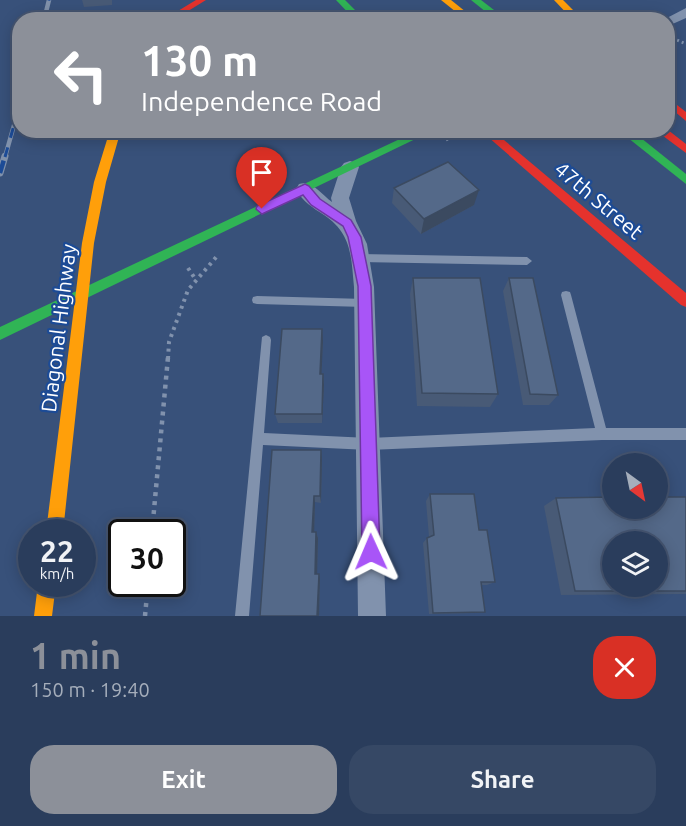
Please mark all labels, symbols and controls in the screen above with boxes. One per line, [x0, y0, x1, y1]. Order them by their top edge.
icon: left [42, 36, 120, 114]
text: 130 m [141, 37, 258, 84]
text: Independence Road [141, 86, 382, 116]
pin [236, 147, 287, 209]
icon: arrive [245, 156, 278, 189]
street label: 47th Street [550, 156, 648, 244]
street label: Diagonal Highway [36, 243, 80, 413]
north arrow [602, 453, 668, 519]
map controls [602, 453, 668, 597]
speed limit sign: 30 [108, 519, 186, 597]
position arrow [339, 520, 403, 584]
button: layers [602, 531, 668, 597]
text: 22 [40, 534, 74, 568]
text: km/h [40, 565, 74, 582]
text: 1 min [30, 635, 121, 676]
button: close [593, 636, 656, 699]
text: 150 m · 19:40 [30, 678, 150, 701]
button: Exit [30, 745, 337, 814]
button: Share [349, 745, 656, 814]

